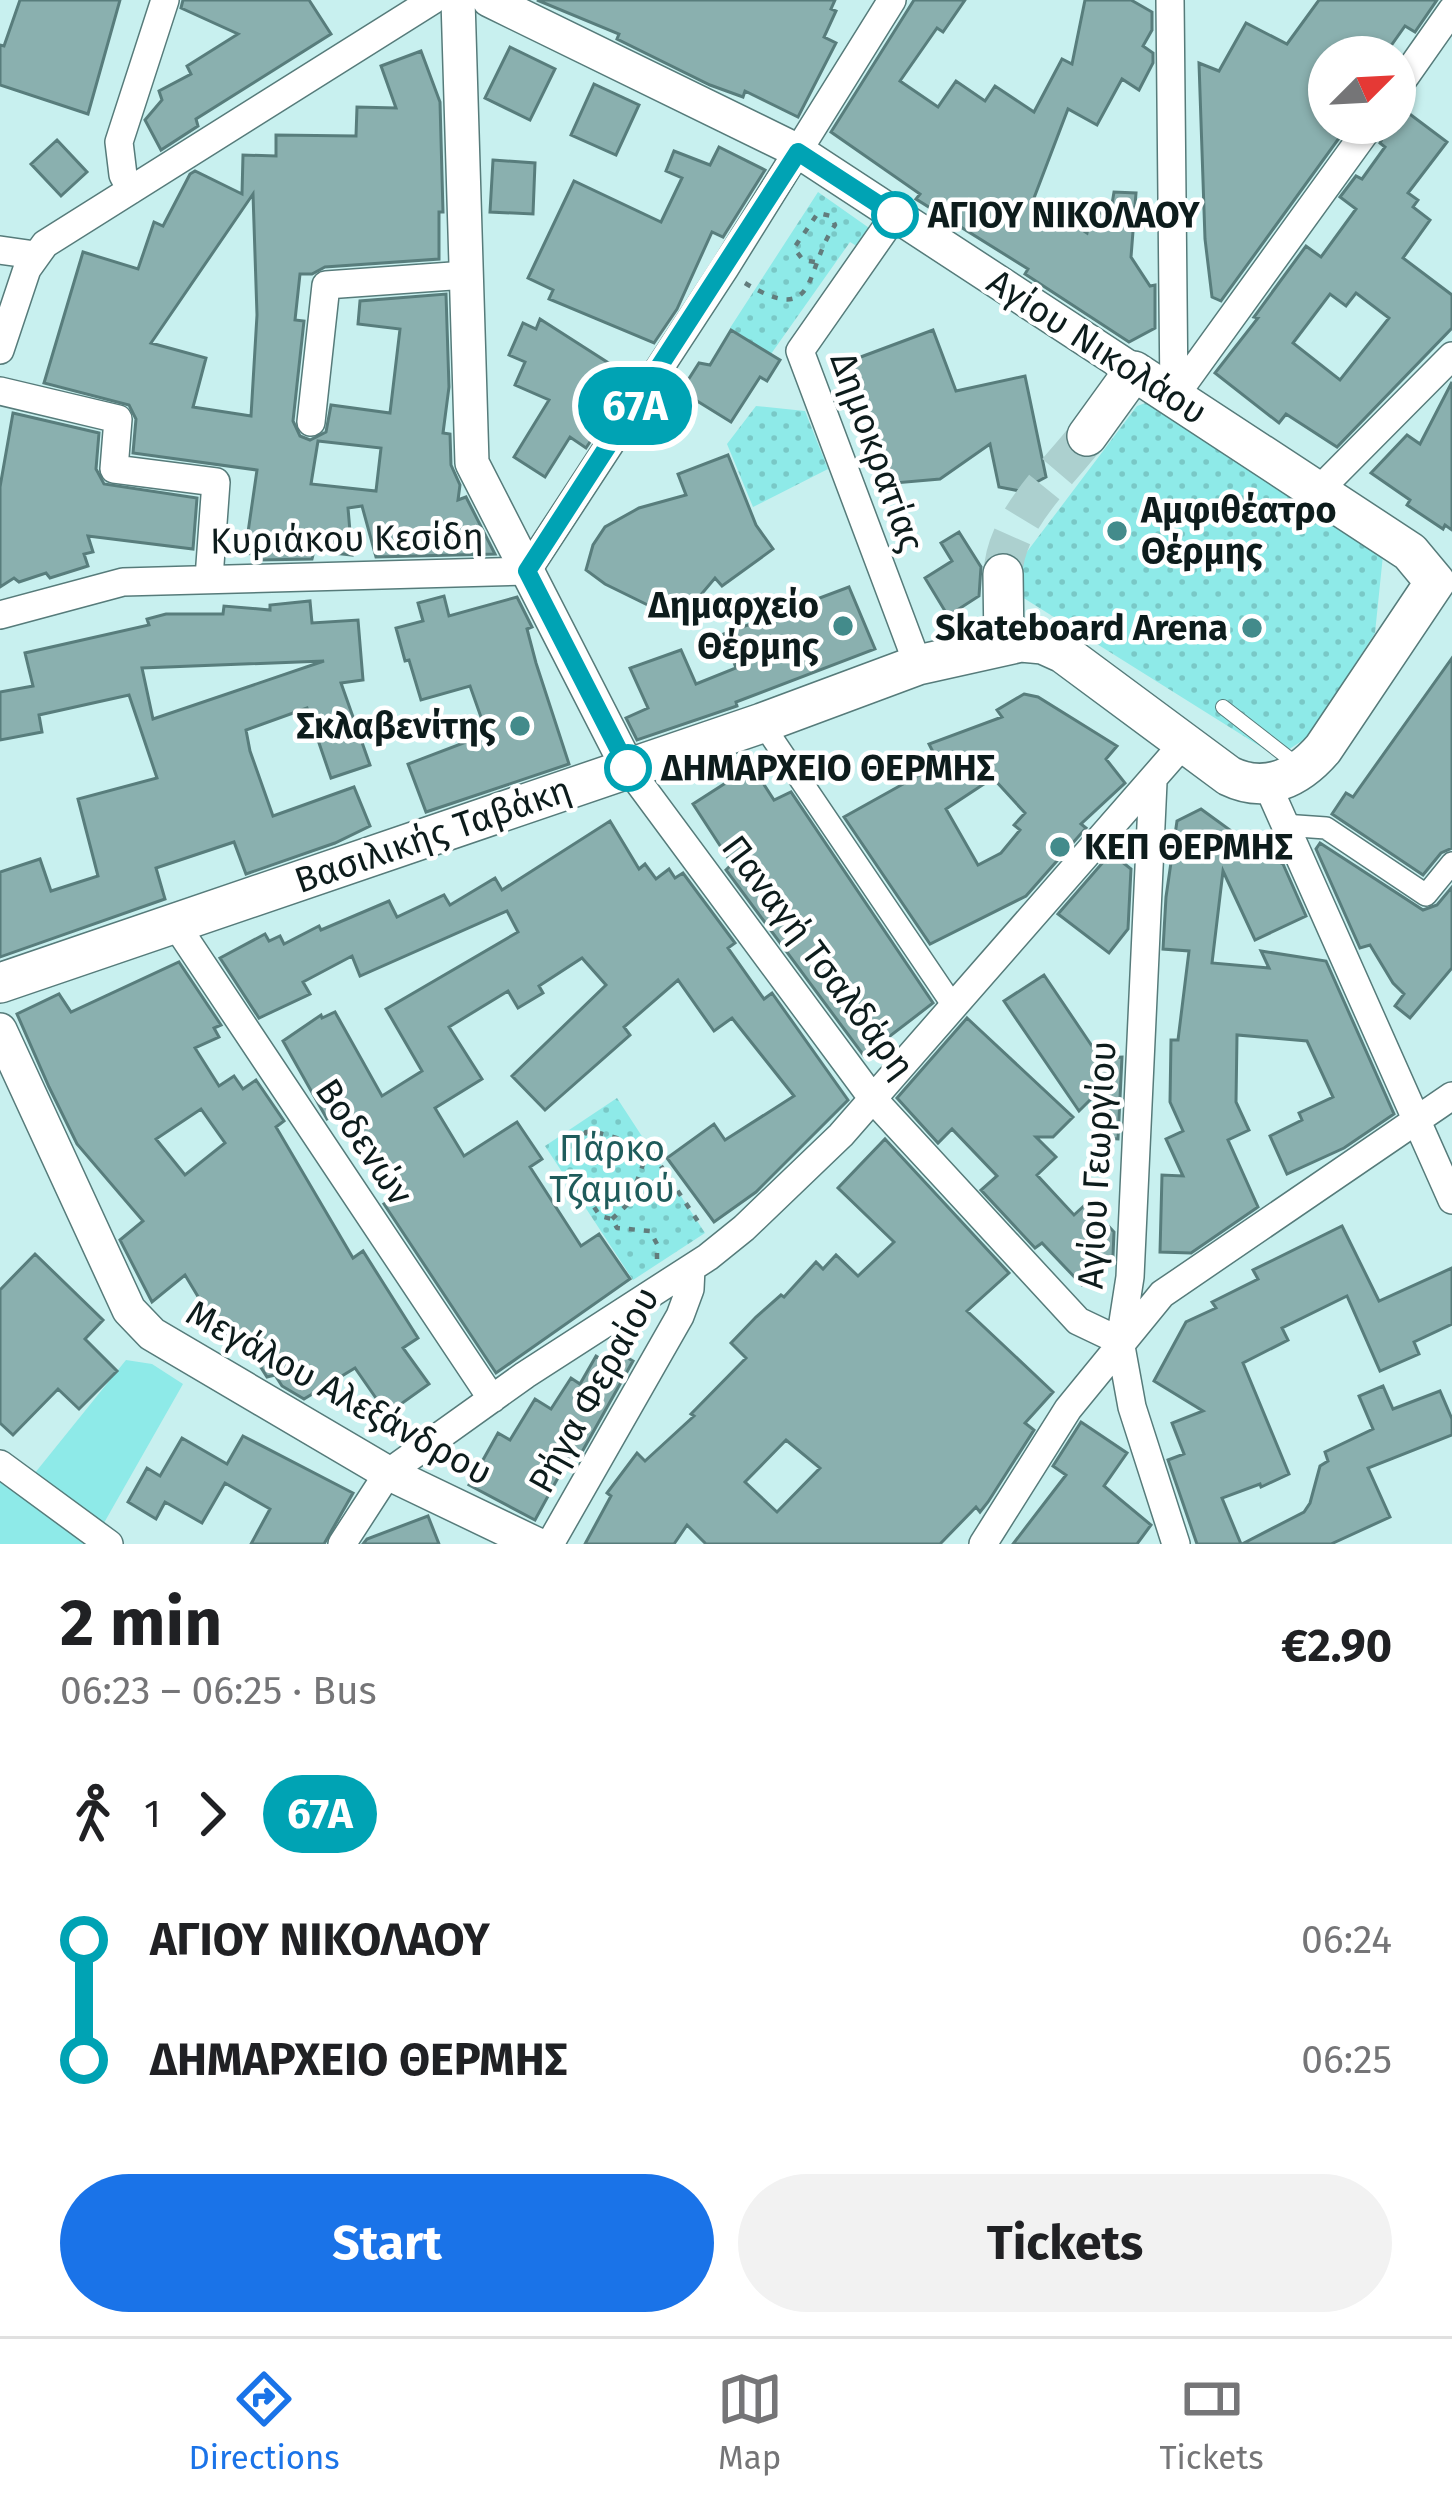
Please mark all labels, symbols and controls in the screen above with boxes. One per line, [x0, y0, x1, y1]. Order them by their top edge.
north arrow [1308, 36, 1416, 144]
map controls [1308, 36, 1416, 144]
marker: ΑΓΙΟΥ ΝΙΚΟΛΑΟΥ [873, 193, 917, 237]
place label: ΑΓΙΟΥ ΝΙΚΟΛΑΟΥ [927, 193, 1200, 237]
street label: Αγίου Νικολάου [979, 260, 1215, 434]
street label: Δημοκρατίας [821, 346, 934, 558]
line badge: 67Α [566, 367, 704, 445]
text: 67Α [602, 381, 668, 431]
place label: Αμφιθέατρο Θέρμης [1140, 488, 1337, 573]
street label: Κυριάκου Κεσίδη [210, 515, 484, 563]
marker: Αμφιθέατρο Θέρμης [1104, 518, 1130, 544]
place label: Δημαρχείο Θέρμης [647, 583, 820, 668]
place label: Skateboard Arena [935, 606, 1228, 650]
marker: Δημαρχείο Θέρμης [830, 613, 856, 639]
marker: Skateboard Arena [1239, 615, 1265, 641]
place label: Σκλαβενίτης [297, 704, 497, 748]
marker: Σκλαβενίτης [507, 713, 533, 739]
marker: ΔΗΜΑΡΧΕΙΟ ΘΕΡΜΗΣ [606, 746, 650, 790]
place label: ΔΗΜΑΡΧΕΙΟ ΘΕΡΜΗΣ [660, 746, 995, 790]
street label: Βασιλικής Ταβάκη [289, 767, 577, 903]
place label: ΚΕΠ ΘΕΡΜΗΣ [1084, 825, 1293, 869]
street label: Παναγή Τσαλδάρη [712, 827, 924, 1087]
marker: ΚΕΠ ΘΕΡΜΗΣ [1047, 834, 1073, 860]
street label: Αγίου Γεωργίου [1069, 1040, 1125, 1290]
street label: Βοδενών [306, 1070, 422, 1214]
park label: Πάρκο Τζαμιού [549, 1127, 675, 1212]
street label: Ρήγα Φεραίου [519, 1279, 669, 1501]
street label: Μεγάλου Αλεξάνδρου [179, 1291, 499, 1495]
text: 2 min [60, 1583, 222, 1662]
text: €2.90 [1281, 1619, 1392, 1673]
text: 06:23 – 06:25 · Bus [60, 1668, 377, 1714]
icon: walk [60, 1781, 126, 1847]
icon: forward [179, 1781, 245, 1847]
text: 67Α [287, 1789, 353, 1839]
text: 1 [144, 1791, 161, 1837]
text: ΑΓΙΟΥ ΝΙΚΟΛΑΟΥ [150, 1913, 490, 1967]
text: 06:24 [1301, 1917, 1392, 1963]
text: ΔΗΜΑΡΧΕΙΟ ΘΕΡΜΗΣ [150, 2033, 567, 2087]
text: 06:25 [1301, 2037, 1392, 2083]
button: Start [60, 2174, 714, 2312]
button: Tickets [738, 2174, 1392, 2312]
tab: Directions [188, 2366, 340, 2478]
tab: Map [717, 2366, 783, 2478]
tab: Tickets [1160, 2366, 1264, 2478]

